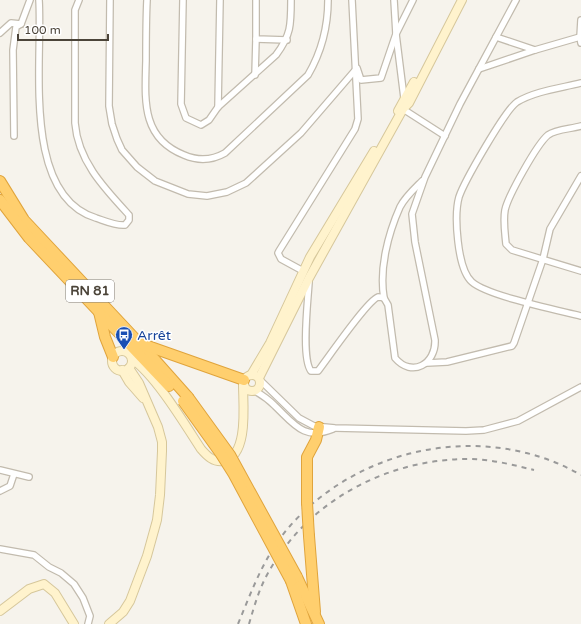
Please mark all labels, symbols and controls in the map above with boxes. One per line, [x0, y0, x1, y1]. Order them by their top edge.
scale bar [18, 16, 108, 42]
text: 100 m [24, 23, 61, 37]
road number: RN 81 [66, 280, 114, 302]
bus stop icon: Arrêt [114, 325, 134, 350]
place label: Arrêt [137, 327, 172, 344]

